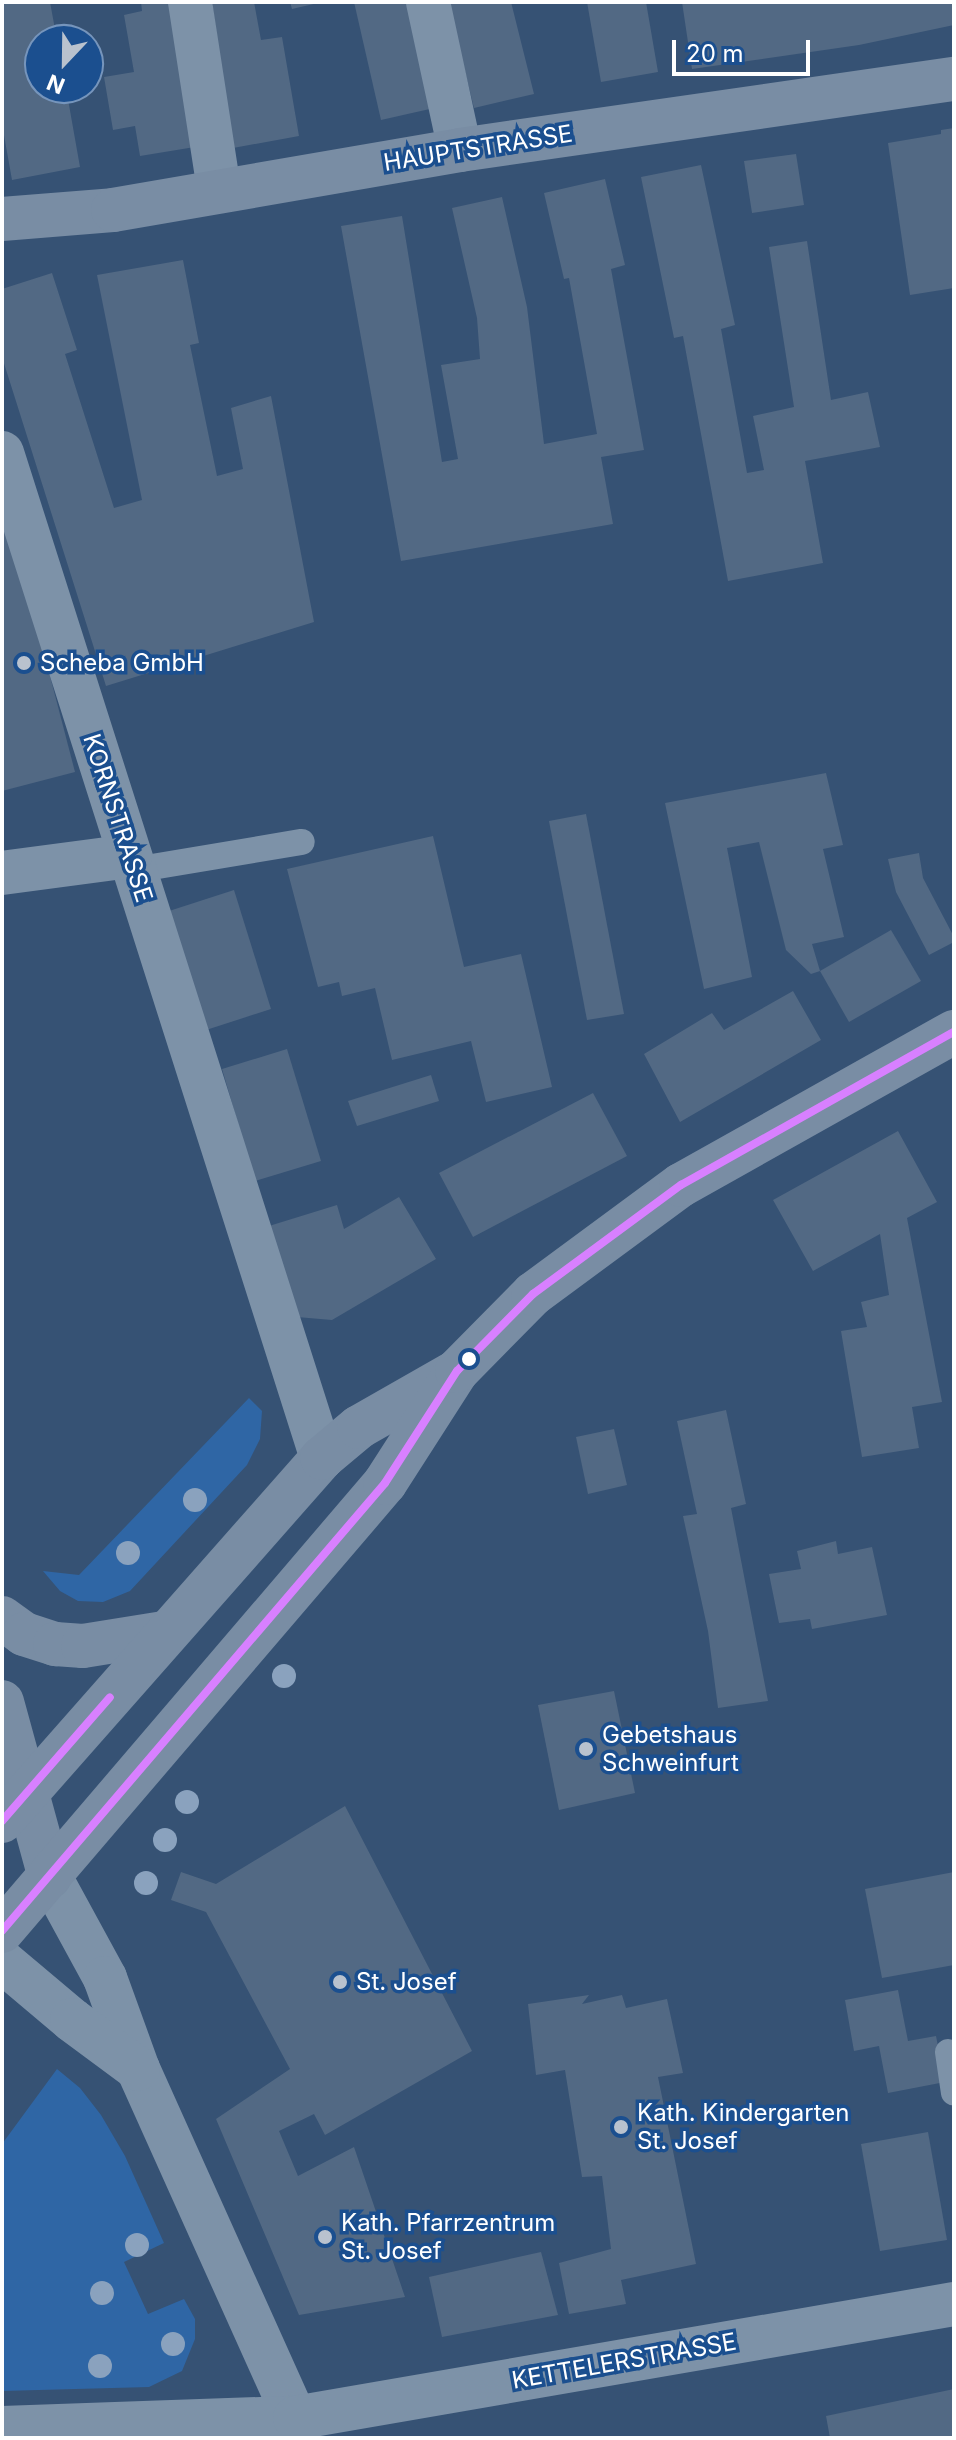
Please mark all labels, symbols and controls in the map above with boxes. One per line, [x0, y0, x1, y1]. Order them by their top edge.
north arrow [24, 24, 104, 104]
scale bar [676, 24, 814, 74]
text: 20 m [686, 39, 744, 68]
text: N [43, 69, 68, 100]
street label: HAUPTSTRASSE [382, 119, 574, 177]
place label: Scheba GmbH [40, 649, 204, 677]
marker: Scheba GmbH [15, 654, 33, 672]
street label: KORNSTRASSE [77, 730, 159, 906]
unlabelled marker [461, 1351, 477, 1367]
place label: Gebetshaus Schweinfurt [602, 1721, 739, 1777]
marker: Gebetshaus Schweinfurt [577, 1740, 595, 1758]
place label: St. Josef [356, 1968, 457, 1996]
marker: St. Josef [331, 1973, 349, 1991]
place label: Kath. Kindergarten St. Josef [637, 2099, 850, 2155]
marker: Kath. Kindergarten St. Josef [612, 2118, 630, 2136]
place label: Kath. Pfarrzentrum St. Josef [341, 2209, 555, 2265]
marker: Kath. Pfarrzentrum St. Josef [316, 2228, 334, 2246]
street label: KETTELERSTRASSE [509, 2327, 739, 2395]

